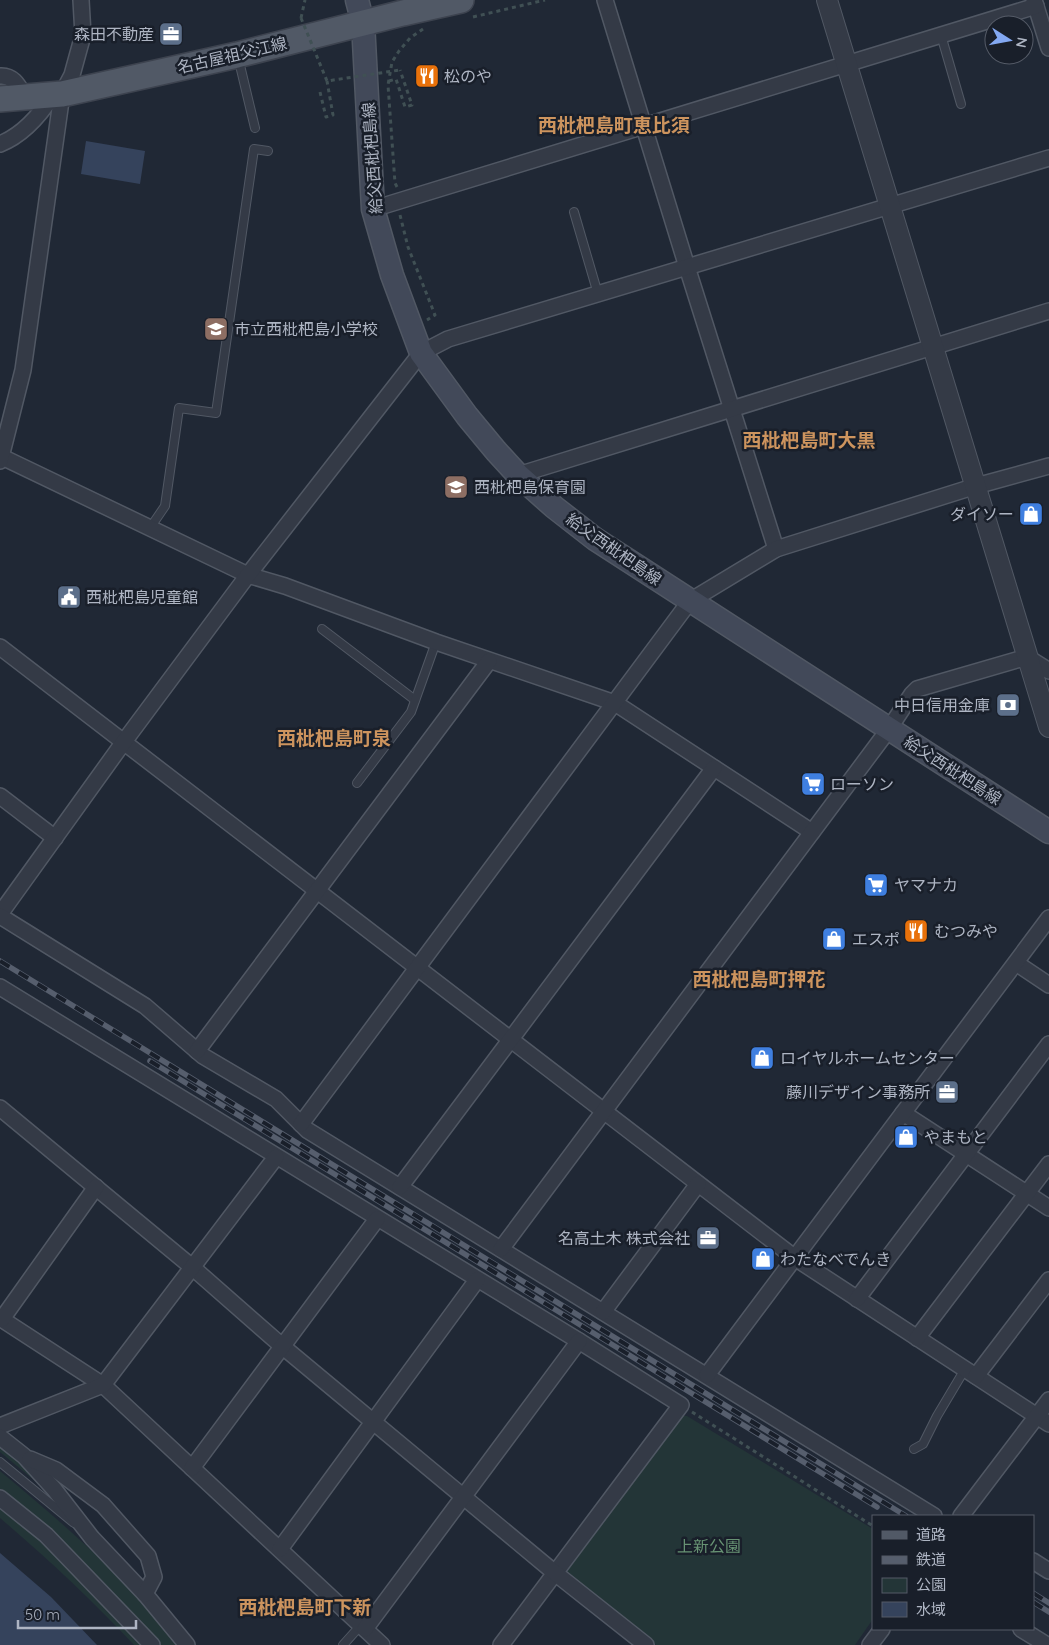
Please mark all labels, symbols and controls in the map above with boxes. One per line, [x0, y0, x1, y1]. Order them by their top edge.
north arrow [984, 15, 1034, 65]
office icon: 森田不動産 [158, 21, 184, 47]
place label: 森田不動産 [74, 24, 154, 44]
street label: 名古屋祖父江線 [175, 33, 289, 77]
text: N [1012, 36, 1032, 49]
restaurant icon: 松のや [414, 63, 440, 89]
place label: 松のや [444, 66, 492, 86]
street label: 給父西枇杷島線 [358, 101, 386, 215]
district label: 西枇杷島町恵比須 [538, 113, 690, 137]
school or university icon: 市立西枇杷島小学校 [203, 316, 229, 342]
place label: 市立西枇杷島小学校 [234, 319, 378, 339]
district label: 西枇杷島町大黒 [742, 428, 876, 452]
school or university icon: 西枇杷島保育園 [443, 474, 469, 500]
place label: 西枇杷島保育園 [474, 477, 586, 497]
shop icon: ダイソー [1018, 501, 1044, 527]
place label: ダイソー [950, 504, 1014, 524]
street label: 給父西枇杷島線 [562, 509, 666, 589]
public building icon: 西枇杷島児童館 [56, 584, 82, 610]
place label: 西枇杷島児童館 [86, 587, 198, 607]
bank icon: 中日信用金庫 [995, 692, 1021, 718]
place label: 中日信用金庫 [894, 695, 990, 715]
district label: 西枇杷島町泉 [277, 726, 391, 750]
street label: 給父西枇杷島線 [901, 731, 1005, 809]
supermarket icon: ローソン [800, 771, 826, 797]
place label: ローソン [830, 774, 894, 794]
supermarket icon: ヤマナカ [863, 872, 889, 898]
place label: ヤマナカ [894, 875, 958, 895]
restaurant icon: むつみや [903, 918, 929, 944]
place label: むつみや [934, 921, 998, 941]
shop icon: エスポ [821, 926, 847, 952]
place label: エスポ [852, 929, 900, 949]
district label: 西枇杷島町押花 [692, 967, 826, 991]
shop icon: ロイヤルホームセンター [749, 1045, 775, 1071]
place label: ロイヤルホームセンター [780, 1048, 955, 1068]
office icon: 藤川デザイン事務所 [934, 1079, 960, 1105]
place label: 藤川デザイン事務所 [786, 1082, 930, 1102]
shop icon: やまもと [893, 1124, 919, 1150]
place label: やまもと [924, 1127, 988, 1147]
office icon: 名高土木 株式会社 [695, 1225, 721, 1251]
place label: 名高土木 株式会社 [558, 1228, 690, 1248]
shop icon: わたなべでんき [750, 1246, 776, 1272]
place label: わたなべでんき [780, 1249, 891, 1269]
legend [872, 1515, 1034, 1630]
text: 道路 [916, 1525, 946, 1544]
park label: 上新公園 [677, 1536, 741, 1556]
text: 鉄道 [916, 1550, 946, 1569]
text: 公園 [916, 1575, 946, 1594]
district label: 西枇杷島町下新 [238, 1595, 372, 1619]
scale bar [18, 1598, 135, 1630]
text: 水域 [916, 1600, 946, 1619]
text: 50 m [25, 1605, 60, 1624]

